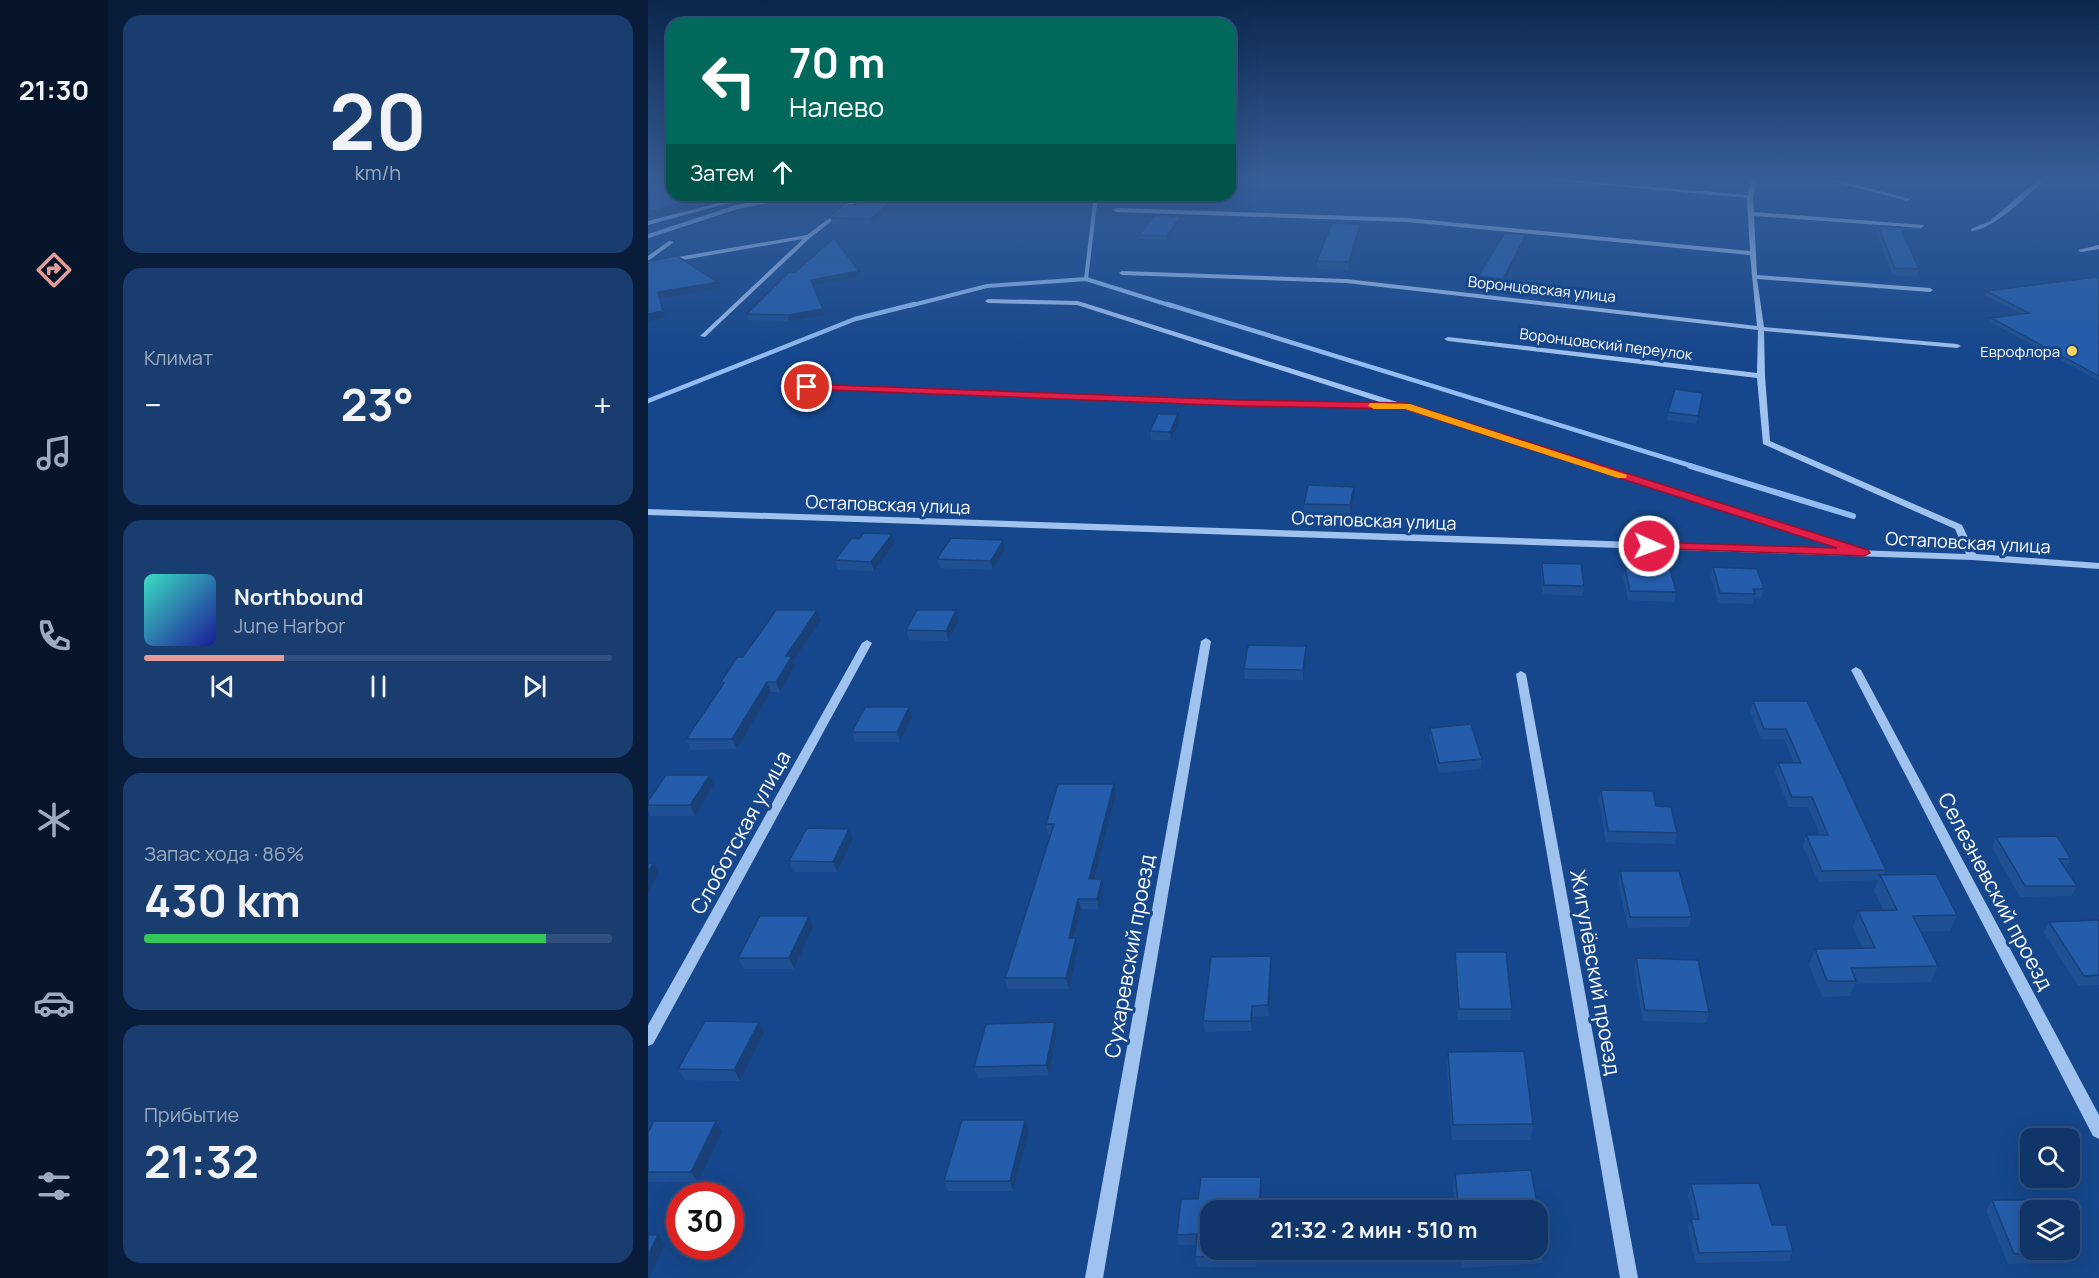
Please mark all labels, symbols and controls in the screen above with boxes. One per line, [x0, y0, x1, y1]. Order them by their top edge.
text: 70 m [789, 33, 885, 91]
icon: left [690, 42, 768, 120]
text: 20 [329, 67, 427, 173]
text: 21:30 [19, 71, 89, 108]
text: Налево [789, 88, 884, 125]
icon: ahead [766, 156, 799, 189]
text: Затем [690, 158, 754, 188]
text: km/h [355, 159, 401, 186]
icon: directions [33, 249, 75, 291]
street label: Воронцовская улица [1467, 271, 1617, 307]
street label: Воронцовский переулок [1518, 323, 1694, 365]
place label: Еврофлора [1980, 341, 2060, 362]
text: Климат [144, 344, 213, 371]
marker: Еврофлора [2065, 344, 2079, 358]
pin [781, 361, 832, 412]
icon: arrive [790, 370, 823, 403]
text: 23° [341, 373, 414, 435]
text: − [144, 382, 162, 427]
text: + [593, 382, 612, 427]
icon: music [33, 432, 75, 474]
street label: Остаповская улица [805, 489, 971, 519]
street label: Остаповская улица [1291, 505, 1457, 535]
position arrow [1617, 514, 1681, 578]
street label: Остаповская улица [1885, 526, 2051, 558]
text: Northbound [234, 582, 364, 612]
text: June Harbor [234, 612, 346, 639]
icon: phone [33, 615, 75, 657]
icon: previous [206, 670, 239, 703]
icon: pause [362, 670, 395, 703]
icon: next [518, 670, 551, 703]
street label: Слоботская улица [683, 745, 797, 919]
street label: Селезневский проезд [1932, 787, 2060, 995]
icon: climate [33, 799, 75, 841]
text: Запас хода · 86% [144, 840, 304, 867]
street label: Сухаревский проезд [1097, 852, 1161, 1060]
street label: Жигулёвский проезд [1564, 867, 1628, 1077]
text: 430 km [144, 869, 301, 931]
icon: car [33, 982, 75, 1024]
text: Прибытие [144, 1101, 239, 1128]
map controls [2020, 1128, 2080, 1260]
button: search [2020, 1128, 2080, 1188]
text: 21:32 [144, 1130, 259, 1192]
icon: filters [33, 1165, 75, 1207]
speed limit sign: 30 [666, 1182, 744, 1260]
button: layers [2020, 1200, 2080, 1260]
text: 21:32 · 2 мин · 510 m [1270, 1215, 1478, 1245]

